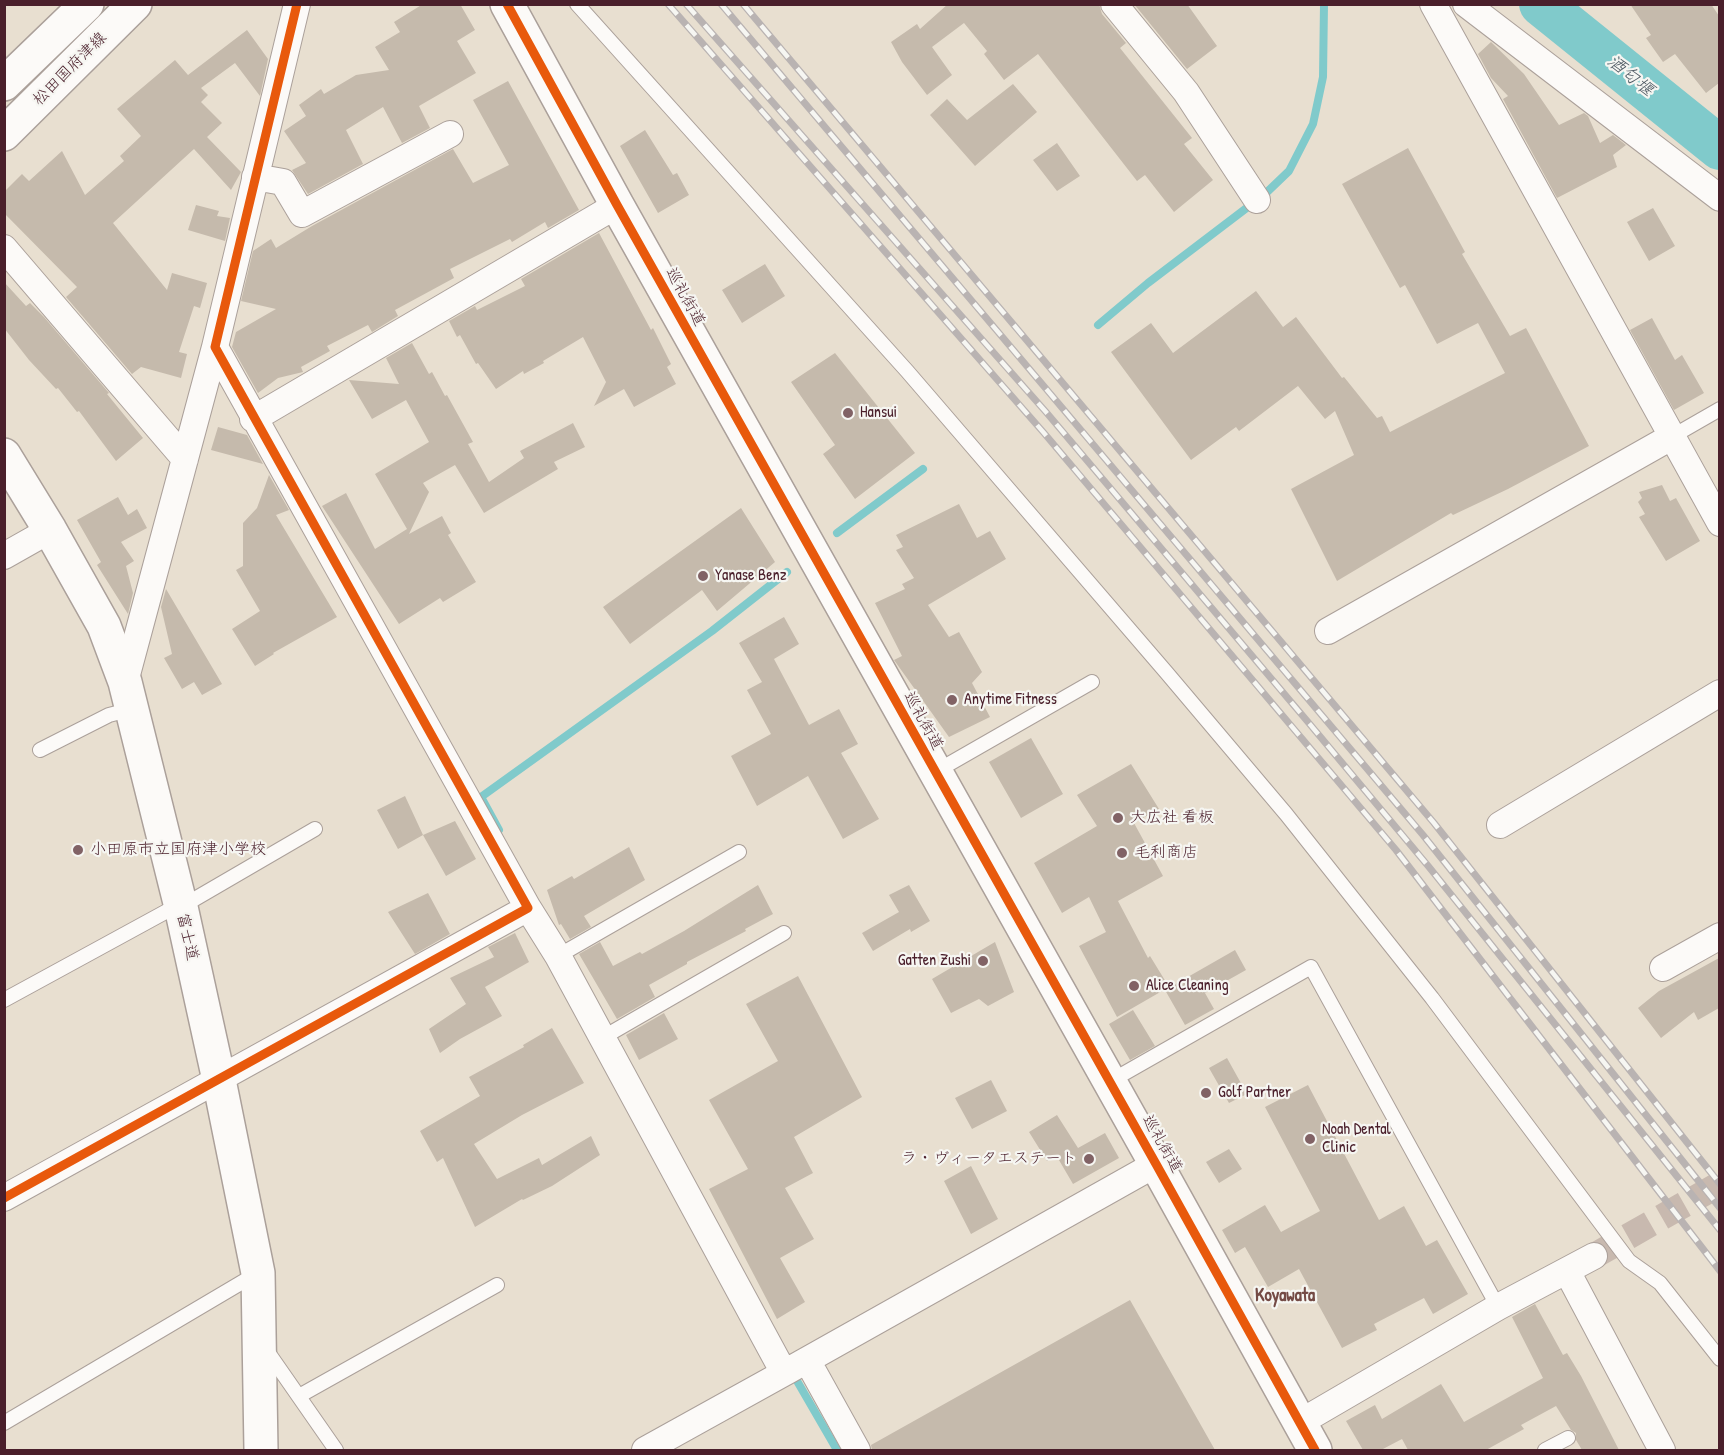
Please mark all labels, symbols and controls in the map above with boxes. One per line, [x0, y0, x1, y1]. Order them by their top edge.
street label: 松田国府津線 [29, 28, 111, 110]
water label: 酒匂堰 [1602, 51, 1658, 101]
street label: 巡礼街道 [661, 264, 709, 330]
place label: Hansui [860, 403, 897, 423]
marker: Hansui [841, 406, 855, 420]
place label: Yanase Benz [715, 566, 787, 586]
marker: Yanase Benz [696, 569, 710, 583]
street label: 巡礼街道 [899, 688, 947, 754]
place label: Anytime Fitness [964, 690, 1057, 710]
marker: Anytime Fitness [945, 693, 959, 707]
place label: 大広社 看板 [1130, 808, 1214, 828]
marker: 大広社 看板 [1111, 811, 1125, 825]
place label: 小田原市立国府津小学校 [90, 840, 266, 860]
marker: 小田原市立国府津小学校 [71, 843, 85, 857]
place label: 毛利商店 [1134, 843, 1198, 863]
marker: 毛利商店 [1115, 846, 1129, 860]
street label: 富士道 [172, 911, 202, 963]
place label: Gatten Zushi [898, 951, 971, 971]
marker: Gatten Zushi [976, 954, 990, 968]
place label: Alice Cleaning [1146, 976, 1229, 996]
marker: Alice Cleaning [1127, 979, 1141, 993]
place label: Golf Partner [1218, 1083, 1291, 1103]
marker: Golf Partner [1199, 1086, 1213, 1100]
street label: 巡礼街道 [1138, 1111, 1186, 1177]
place label: Noah Dental Clinic [1322, 1120, 1391, 1158]
marker: Noah Dental Clinic [1303, 1132, 1317, 1146]
place label: ラ・ヴィータエステート [901, 1149, 1077, 1169]
marker: ラ・ヴィータエステート [1082, 1152, 1096, 1166]
district label: Koyawata [1255, 1285, 1315, 1307]

